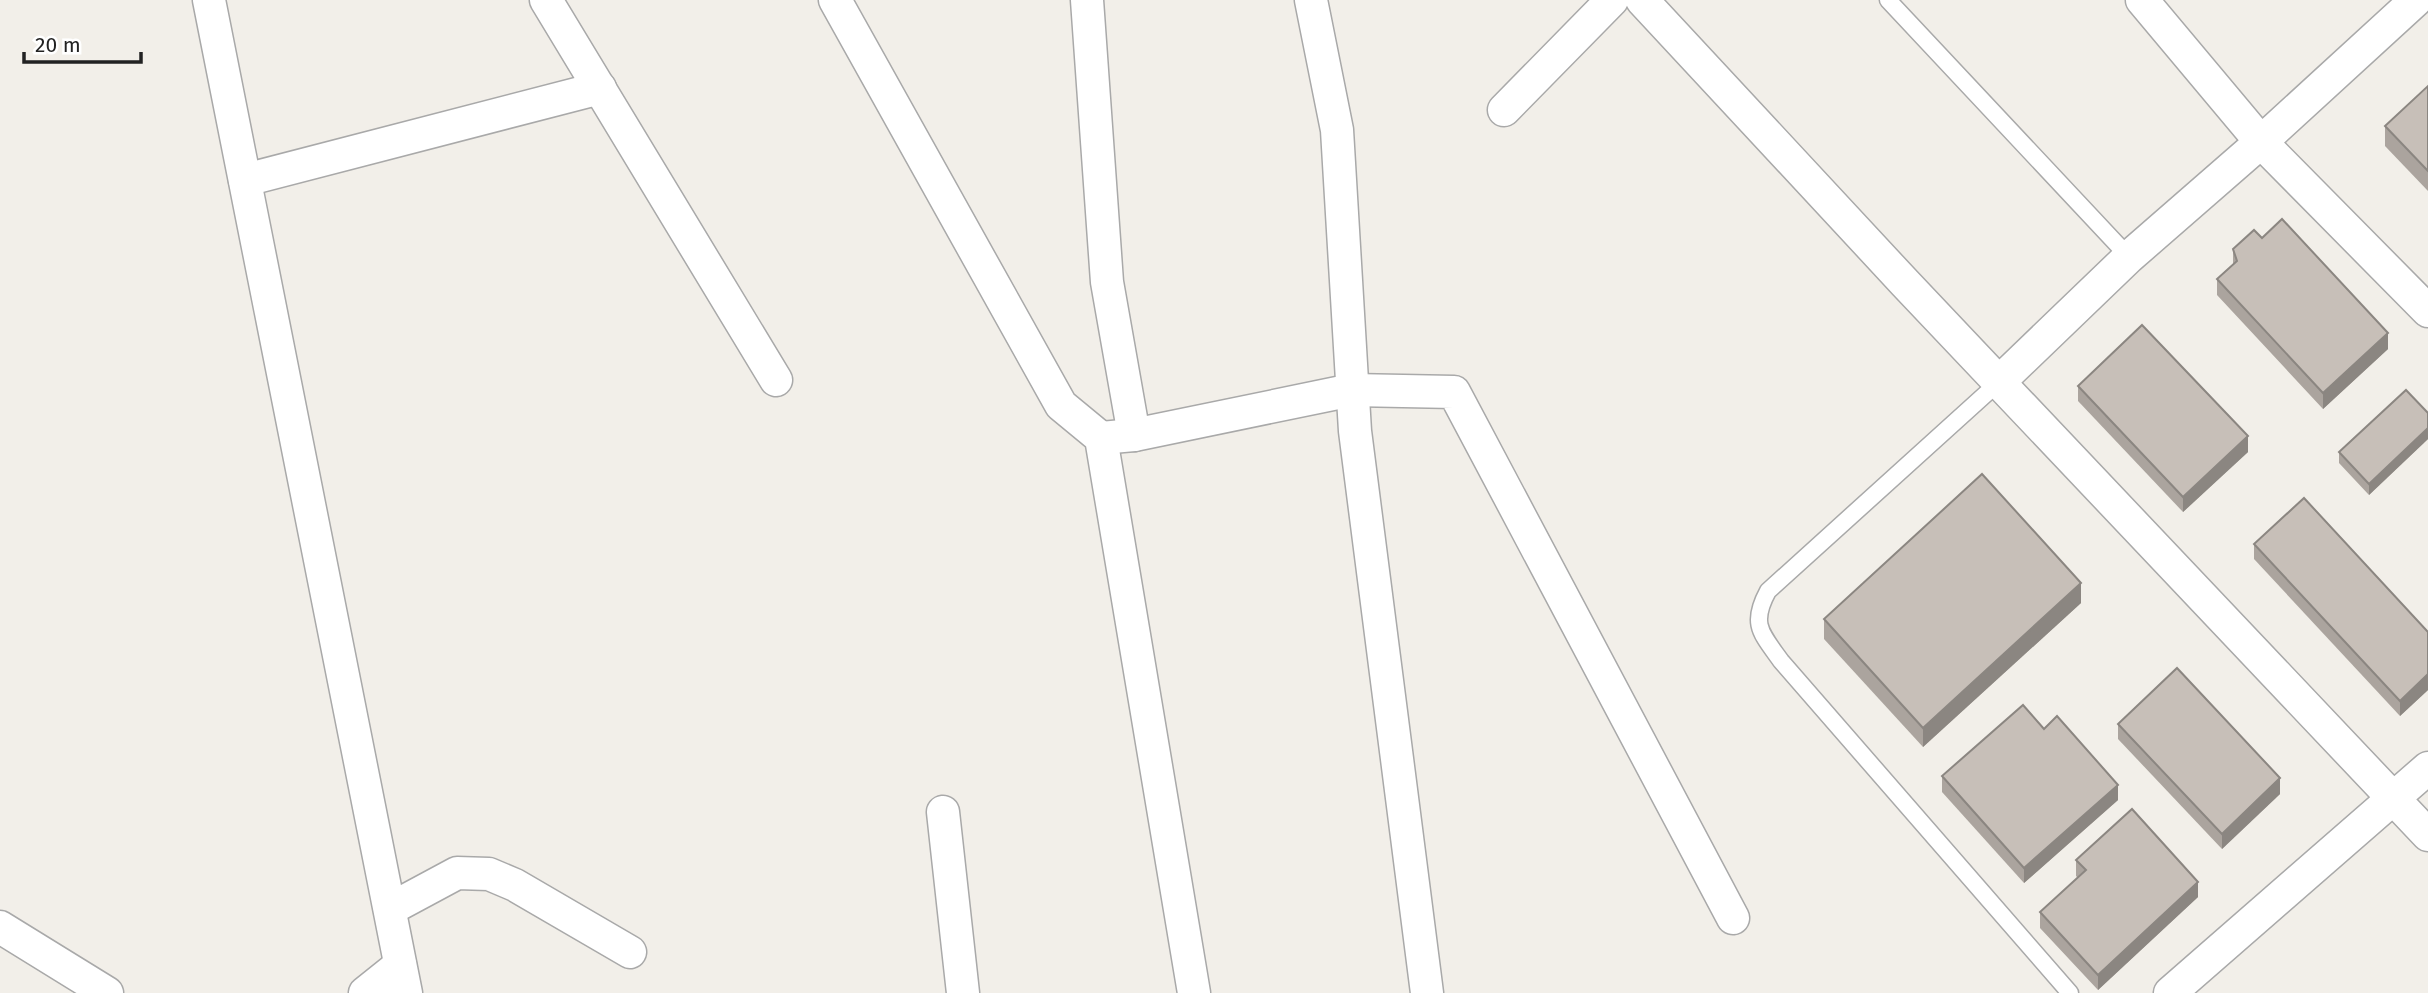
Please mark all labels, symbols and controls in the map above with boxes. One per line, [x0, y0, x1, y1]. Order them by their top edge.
scale bar [24, 21, 142, 65]
text: 20 m [35, 32, 81, 58]

